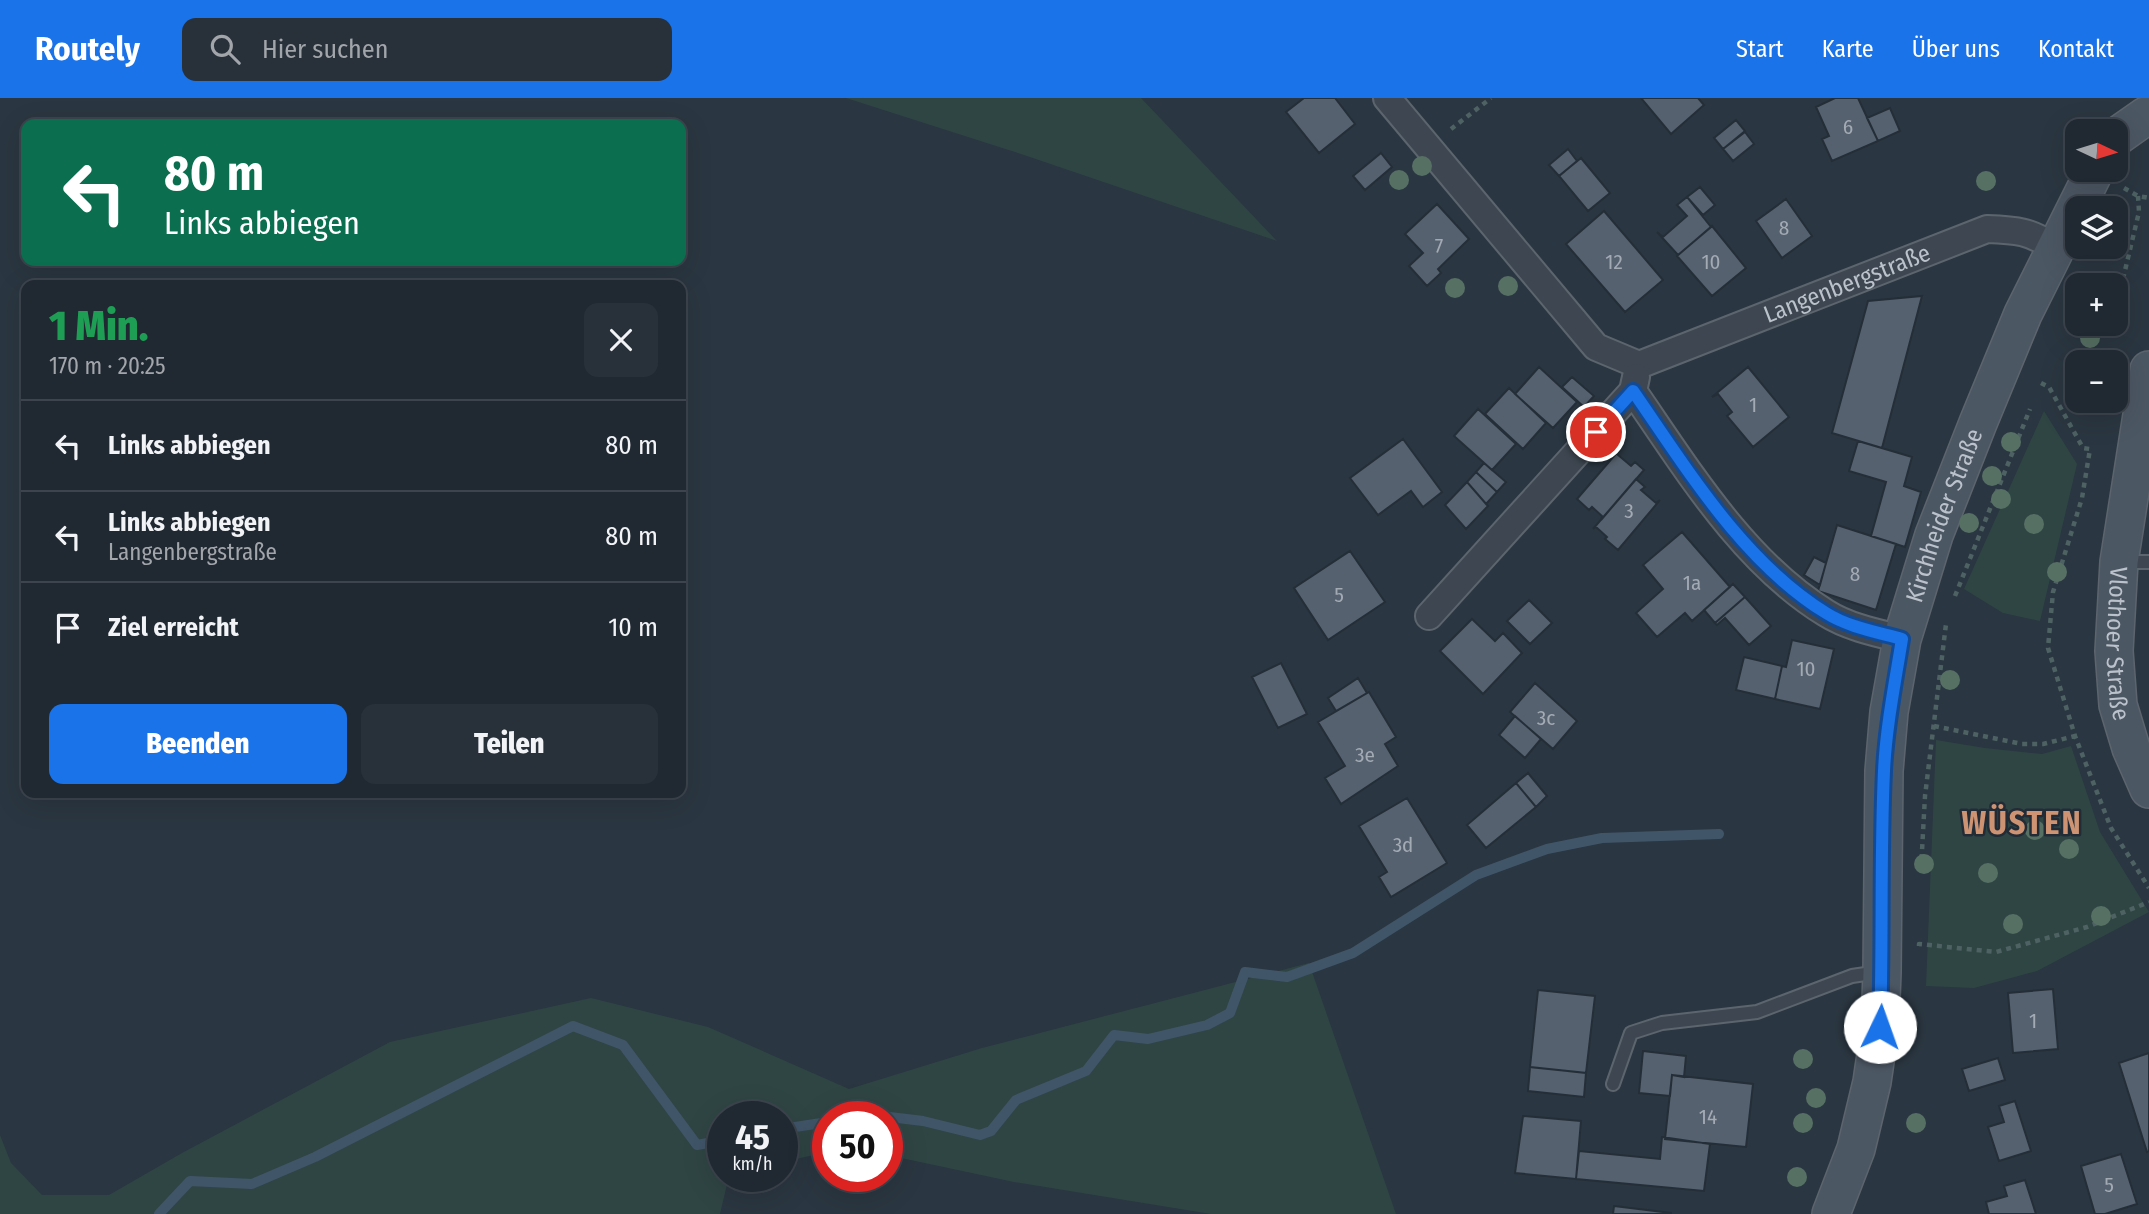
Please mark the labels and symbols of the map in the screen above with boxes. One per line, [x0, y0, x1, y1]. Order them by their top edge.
house number: 6 [1843, 114, 1853, 140]
north arrow [2065, 119, 2128, 182]
house number: 8 [1779, 215, 1789, 241]
house number: 7 [1435, 233, 1443, 259]
street label: Langenbergstraße [1760, 239, 1934, 329]
house number: 12 [1605, 249, 1623, 275]
house number: 10 [1701, 249, 1721, 275]
house number: 1 [1749, 392, 1757, 418]
pin [1566, 402, 1626, 462]
street label: Kirchheider Straße [1900, 425, 1988, 606]
house number: 3 [1624, 498, 1634, 524]
house number: 8 [1850, 561, 1860, 587]
street label: Vlothoer Straße [2100, 566, 2136, 724]
house number: 1a [1683, 570, 1701, 596]
house number: 5 [1334, 582, 1344, 608]
house number: 10 [1796, 656, 1816, 682]
house number: 3c [1537, 705, 1555, 731]
house number: 3e [1355, 742, 1375, 768]
district label: WÜSTEN [1961, 803, 2083, 842]
house number: 3d [1393, 832, 1413, 858]
position arrow [1843, 990, 1917, 1064]
house number: 1 [2029, 1008, 2037, 1034]
speed limit sign: 50 [812, 1101, 903, 1192]
house number: 14 [1699, 1104, 1717, 1130]
house number: 5 [2104, 1172, 2114, 1198]

